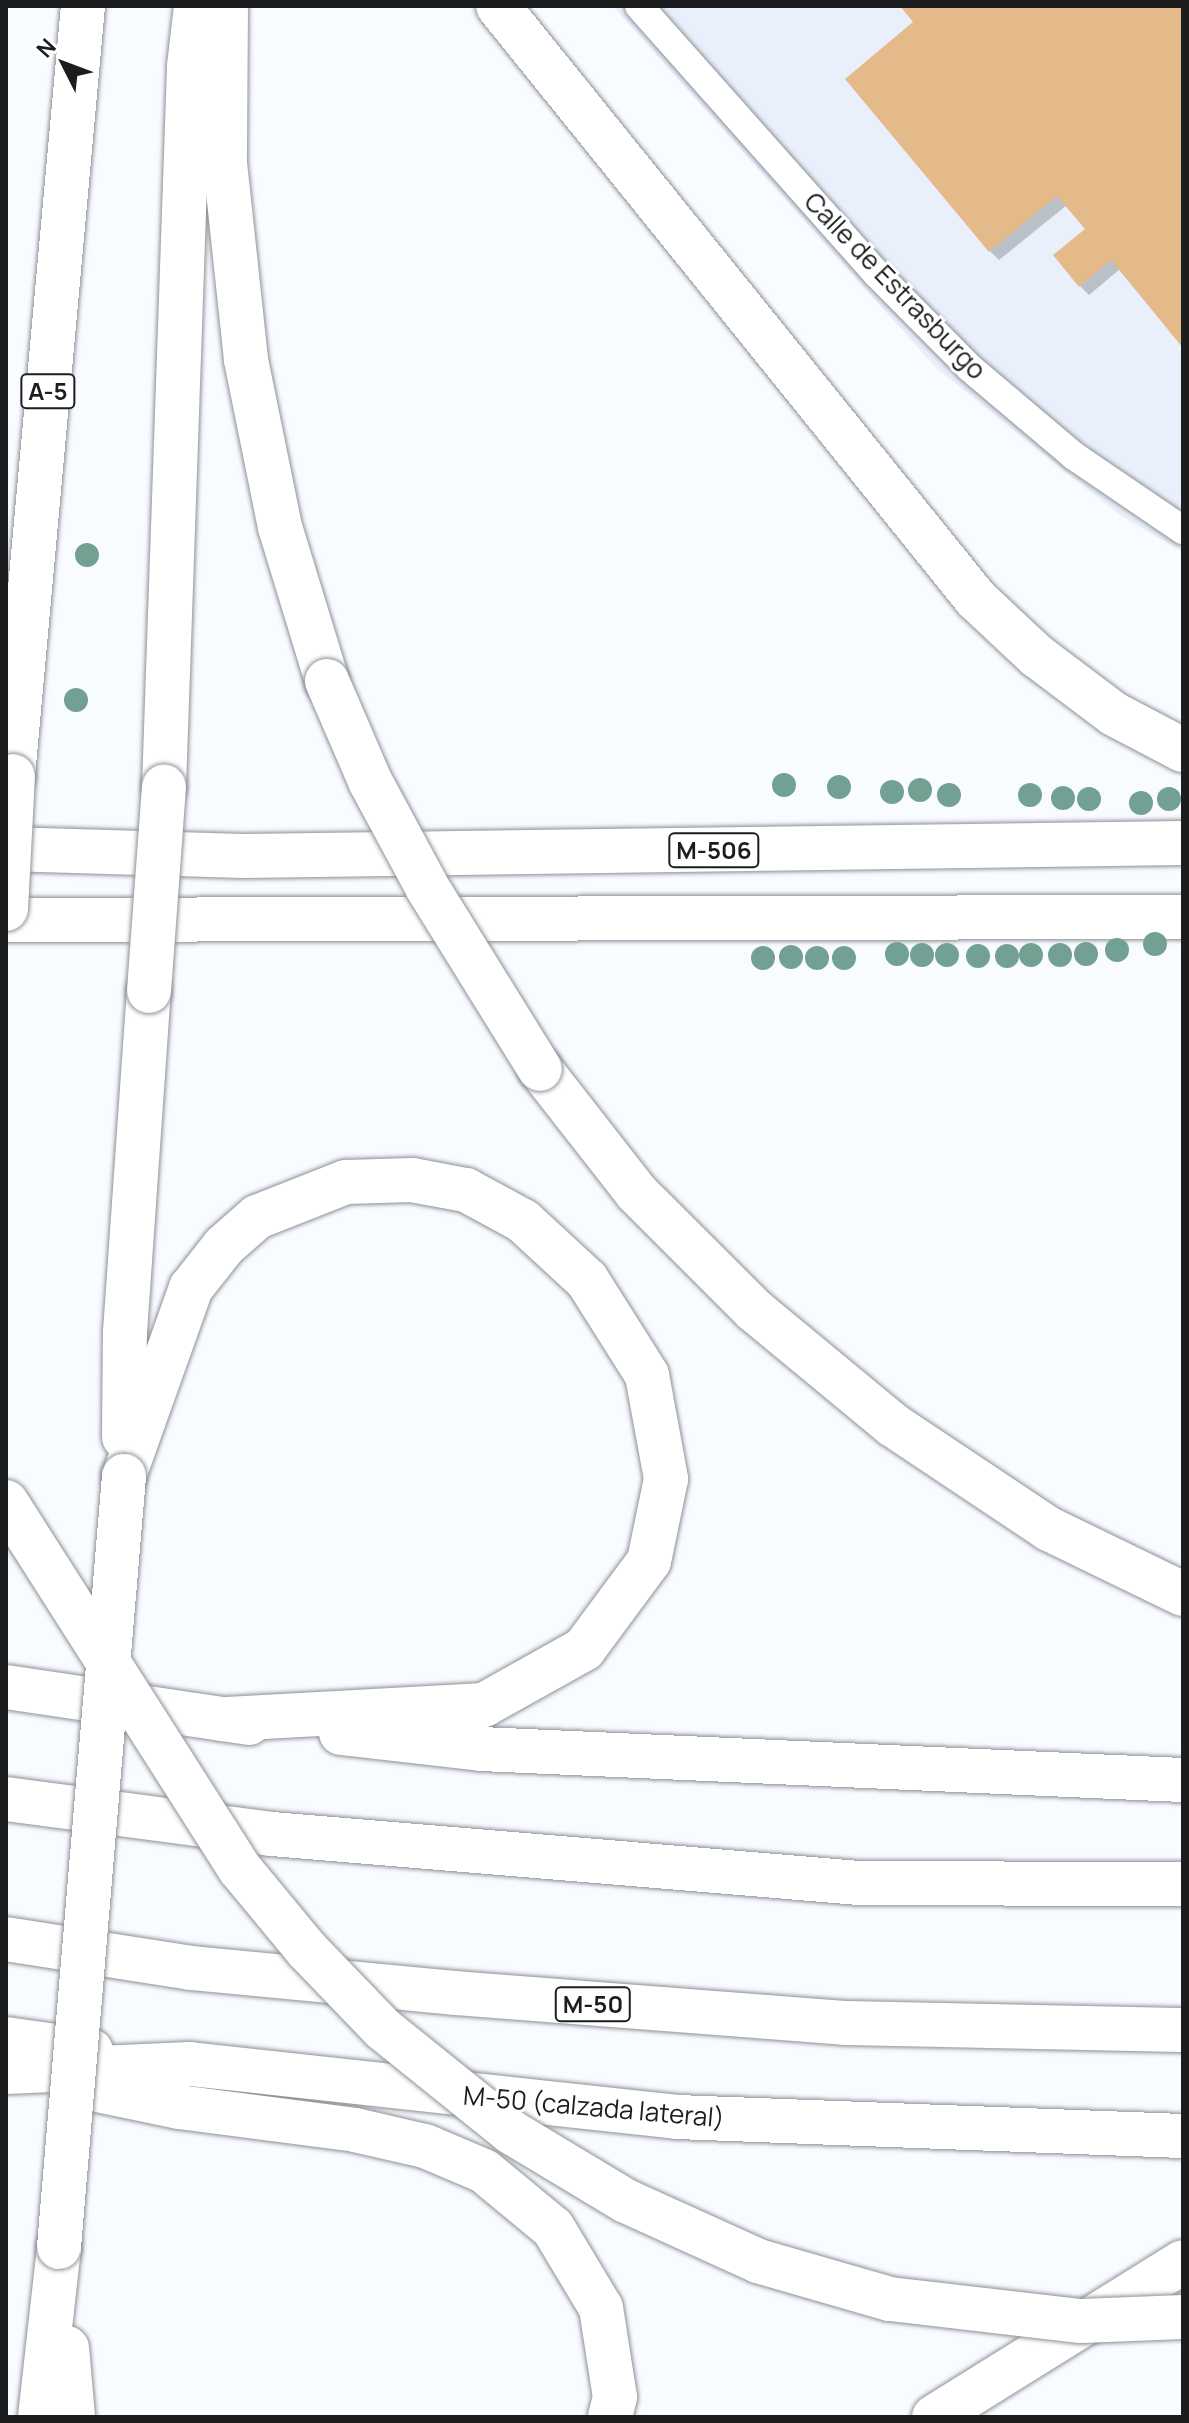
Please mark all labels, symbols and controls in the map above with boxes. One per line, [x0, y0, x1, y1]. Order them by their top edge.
north arrow [24, 24, 104, 104]
text: N [30, 32, 63, 64]
street label: Calle de Estrasburgo [798, 186, 992, 386]
road number: A-5 [20, 371, 76, 411]
road number: M-506 [668, 830, 760, 870]
road number: M-50 [553, 1984, 633, 2024]
street label: M-50 (calzada lateral) [462, 2080, 726, 2134]

